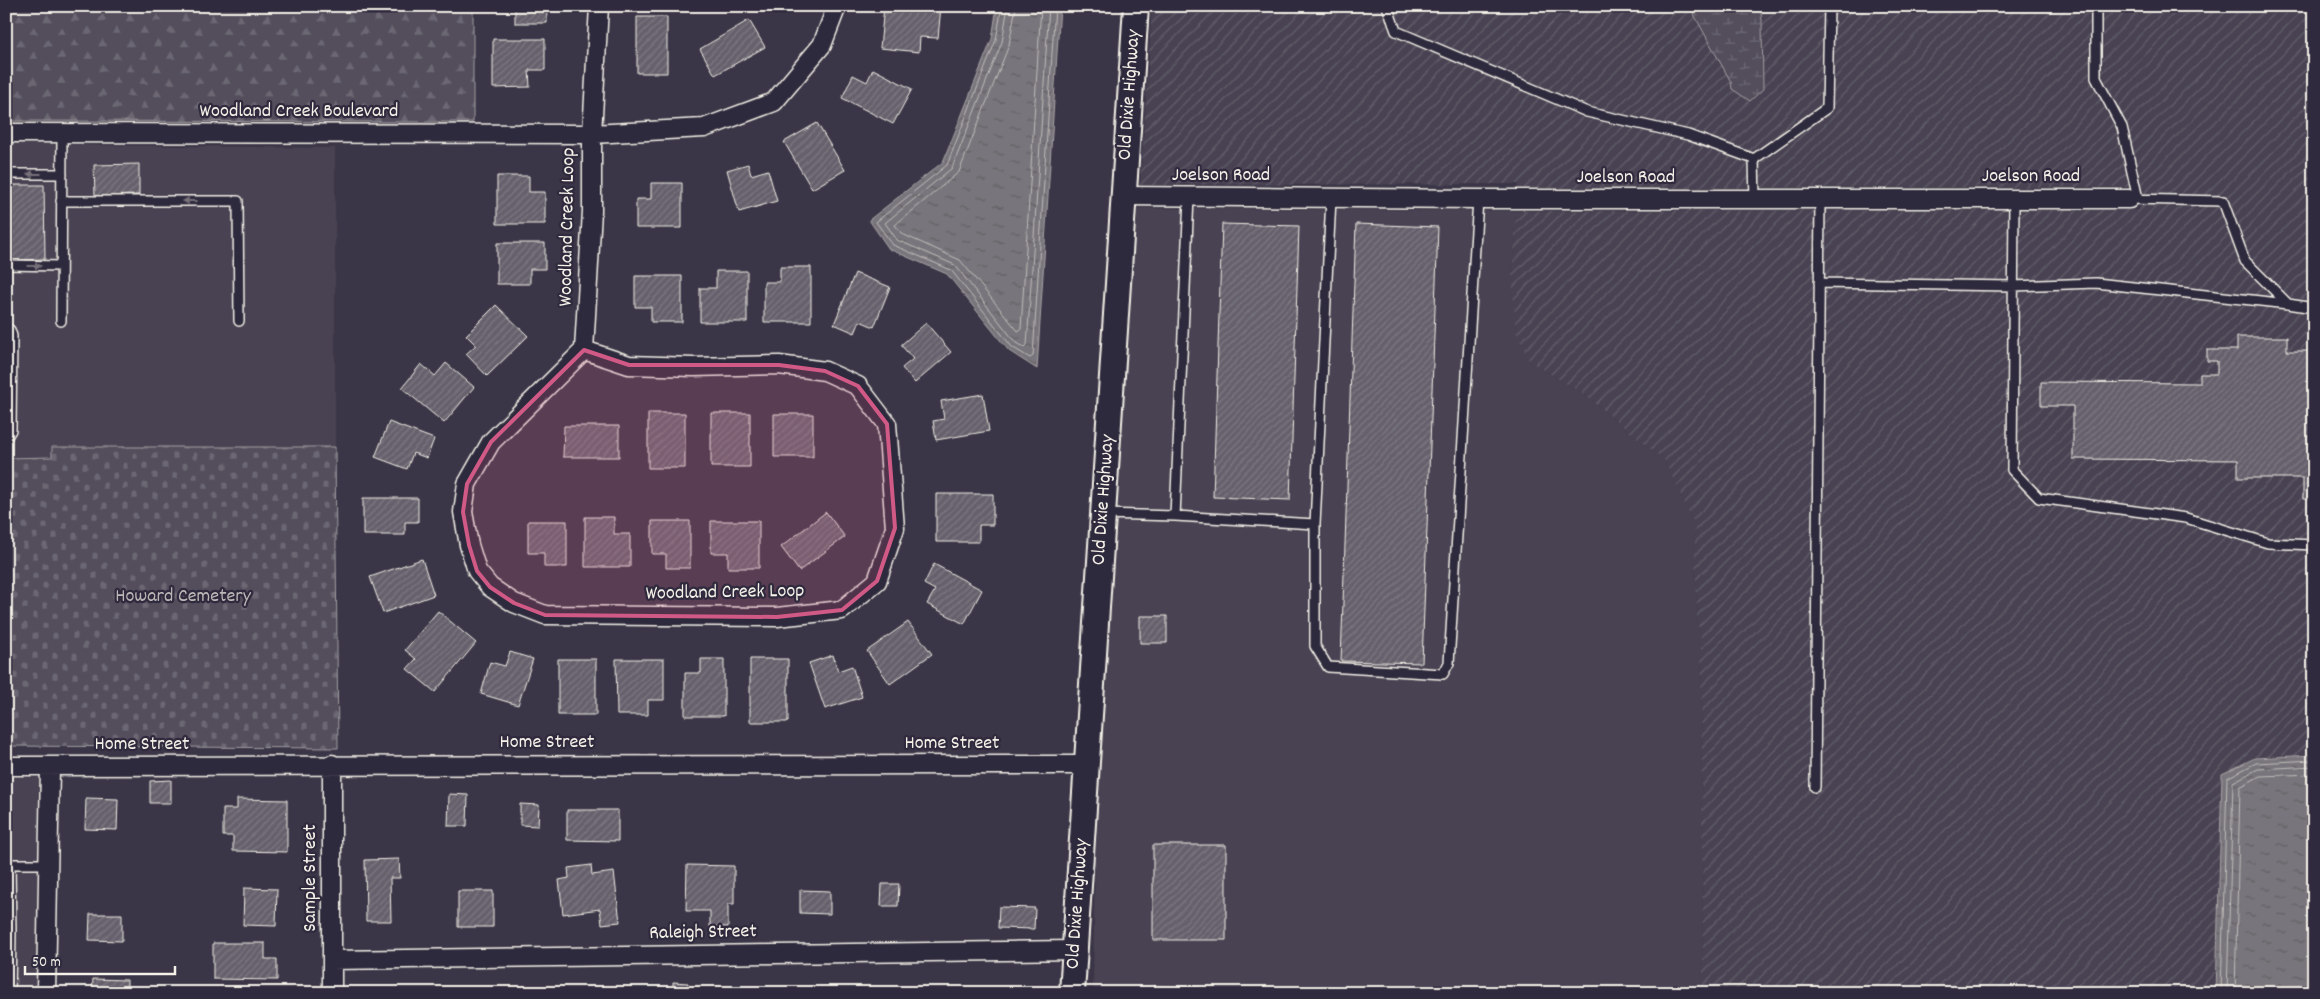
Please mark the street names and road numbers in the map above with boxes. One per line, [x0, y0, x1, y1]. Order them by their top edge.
street label: Old Dixie Highway [1111, 28, 1149, 161]
street label: Woodland Creek Boulevard [200, 98, 398, 126]
street label: Woodland Creek Loop [553, 147, 583, 307]
street label: Joelson Road [1172, 162, 1270, 190]
street label: Joelson Road [1982, 163, 2080, 191]
street label: Joelson Road [1577, 164, 1675, 192]
street label: Old Dixie Highway [1085, 433, 1123, 566]
street label: Woodland Creek Loop [645, 578, 805, 608]
street label: Home Street [500, 729, 594, 757]
street label: Home Street [905, 730, 999, 758]
street label: Home Street [95, 731, 189, 759]
street label: Sample Street [297, 824, 325, 932]
street label: Old Dixie Highway [1059, 837, 1097, 970]
street label: Raleigh Street [649, 918, 757, 948]

